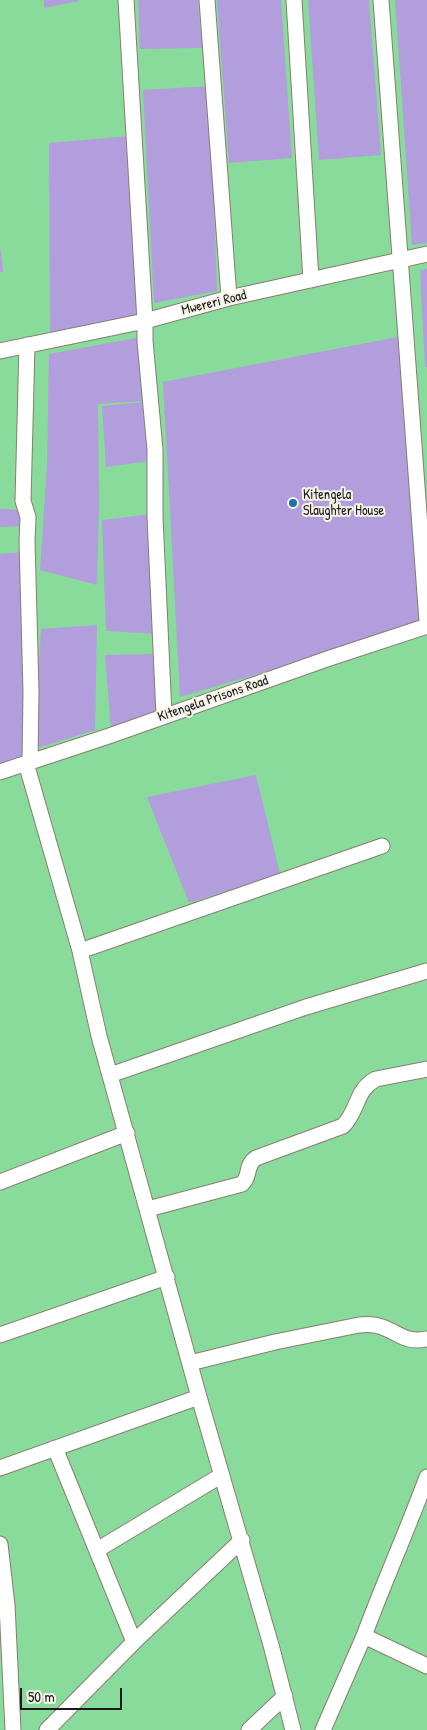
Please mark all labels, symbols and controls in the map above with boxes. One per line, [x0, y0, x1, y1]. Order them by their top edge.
street label: Mwereri Road [180, 287, 248, 319]
place label: Kitengela Slaughter House [303, 487, 384, 520]
marker: Kitengela Slaughter House [287, 497, 299, 509]
street label: Kitengela Prisons Road [156, 672, 270, 726]
scale bar [22, 1678, 125, 1710]
text: 50 m [28, 1686, 55, 1707]

